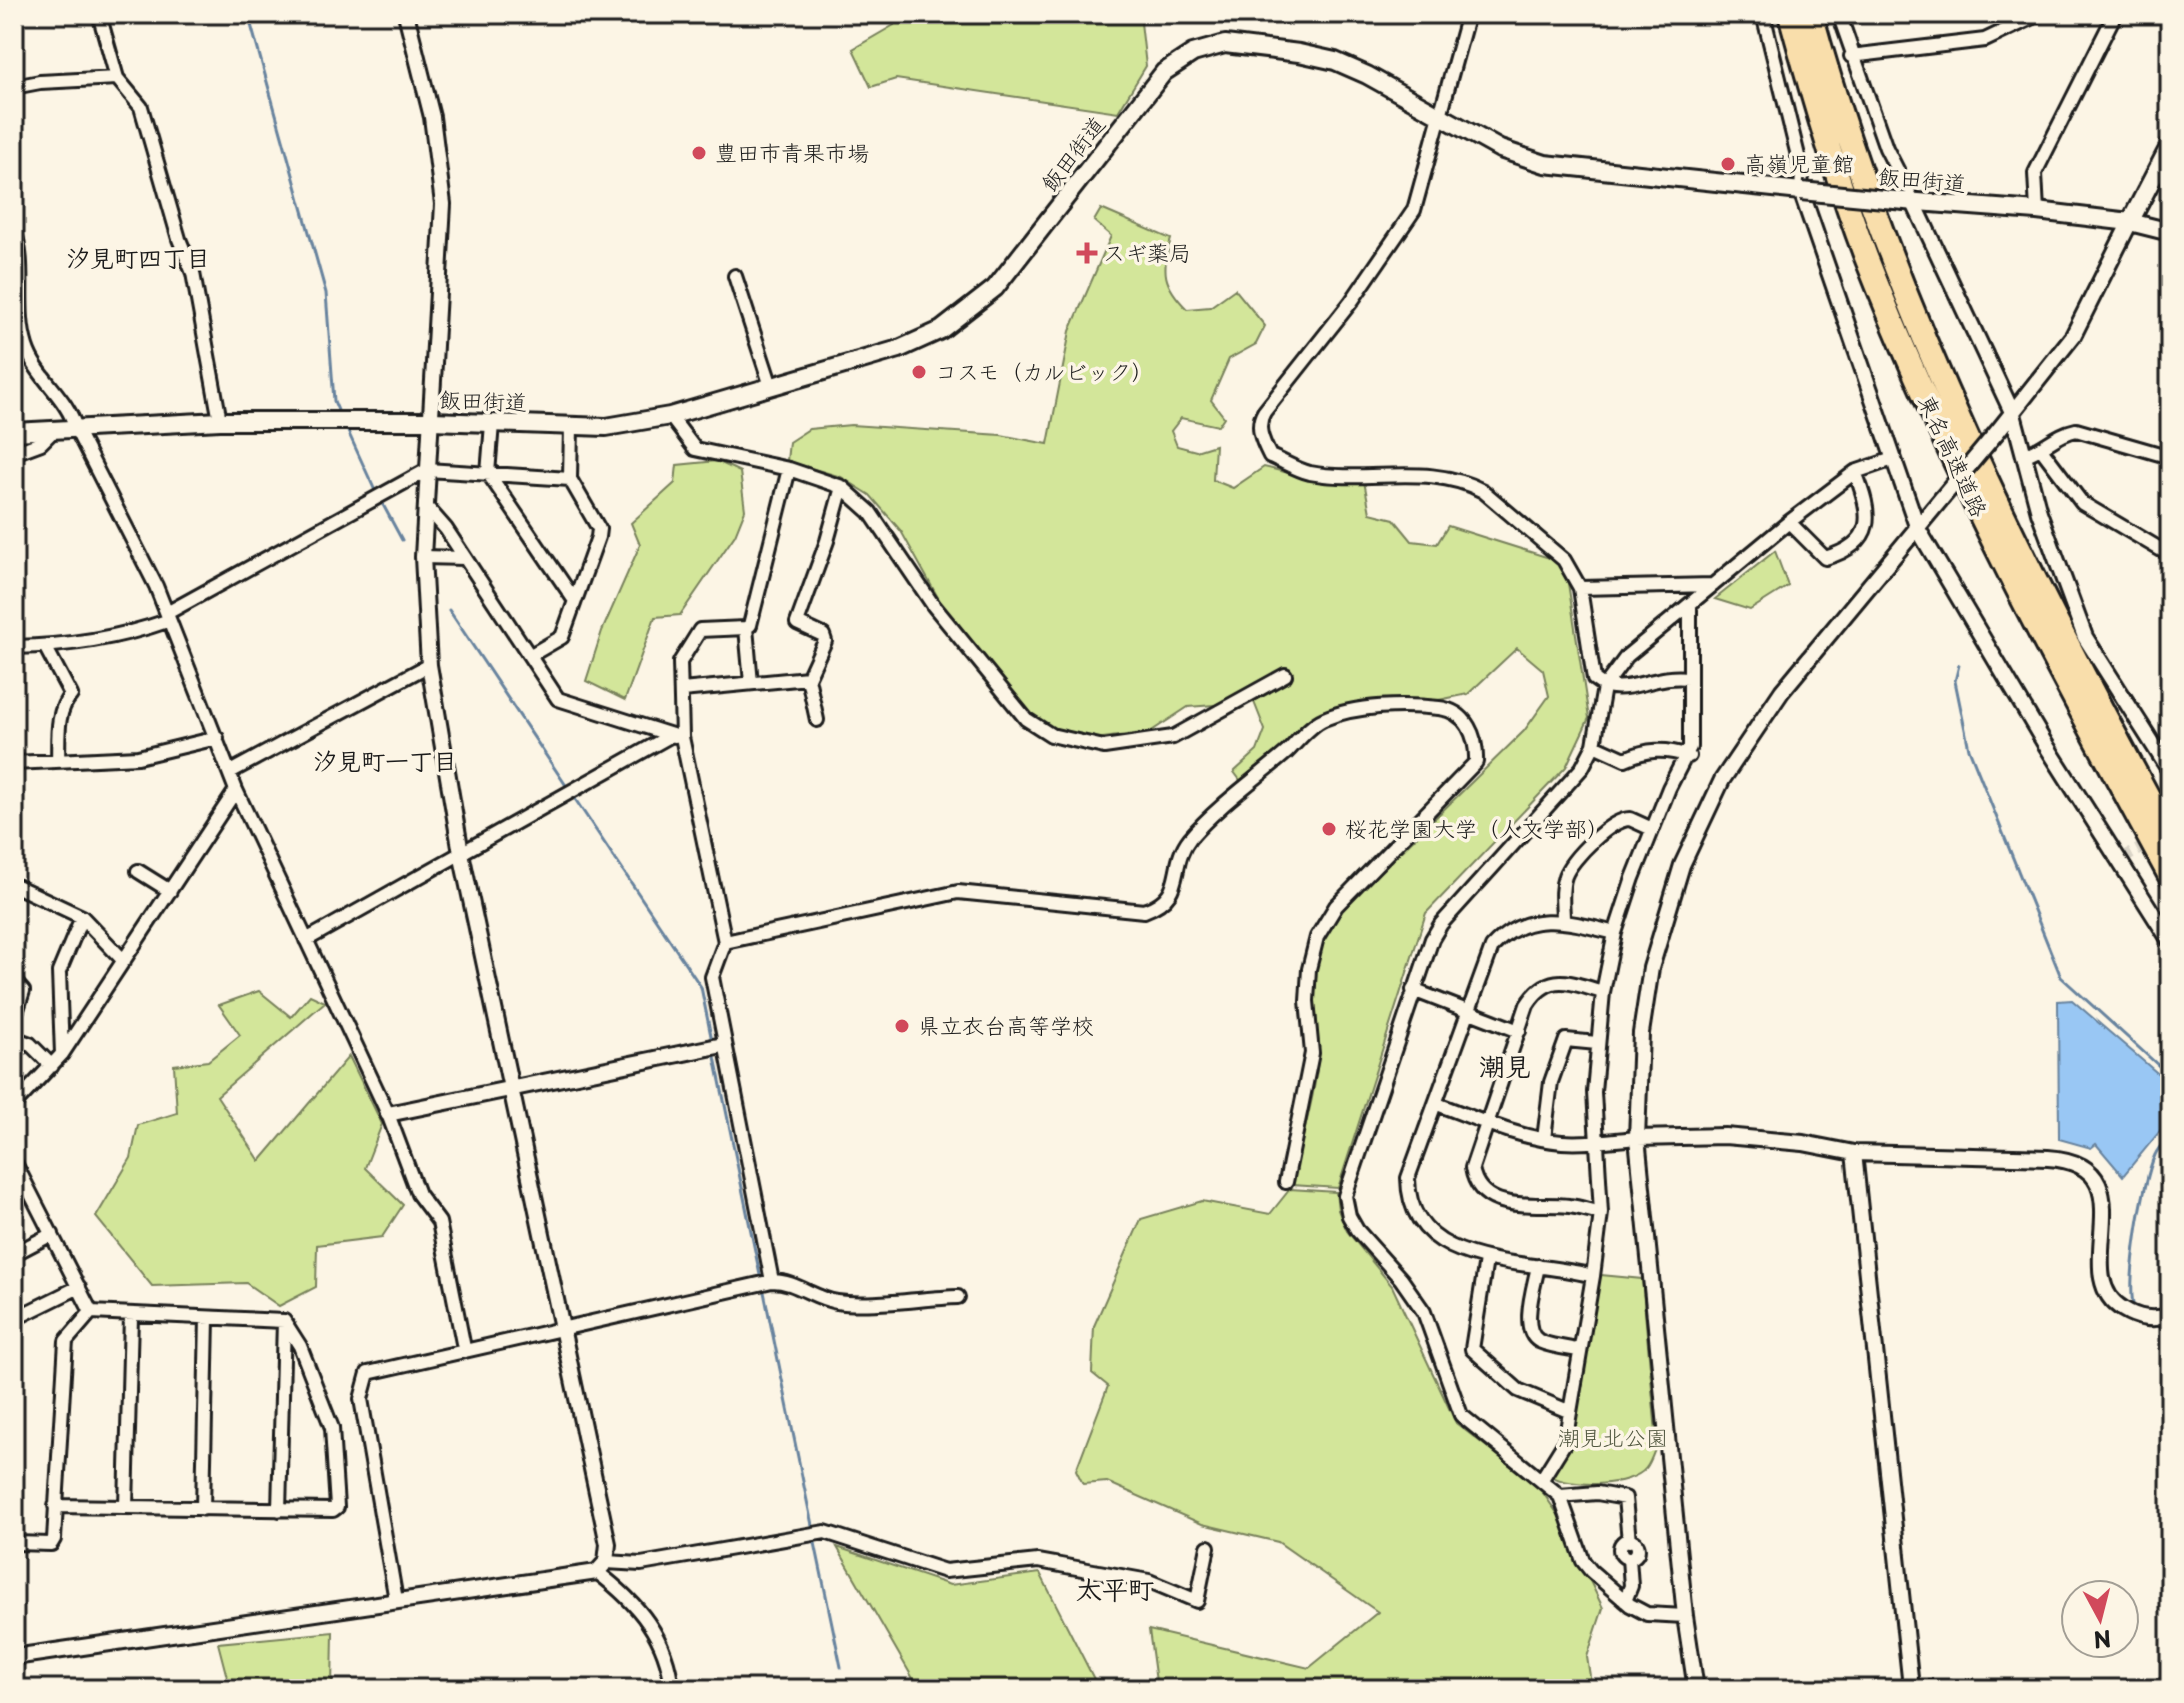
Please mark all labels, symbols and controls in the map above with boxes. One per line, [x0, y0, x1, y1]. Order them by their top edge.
street label: 飯田街道 [1032, 108, 1112, 198]
place label: 豊田市青果市場 [715, 135, 869, 168]
marker: 豊田市青果市場 [690, 144, 708, 162]
place label: 高嶺児童館 [1744, 146, 1854, 179]
marker: 高嶺児童館 [1719, 155, 1737, 173]
street label: 飯田街道 [1877, 158, 1967, 199]
place label: スギ薬局 [1103, 235, 1191, 268]
district label: 汐見町四丁目 [66, 239, 210, 275]
marker: スギ薬局 [1078, 244, 1096, 262]
place label: コスモ（カルビック） [935, 354, 1153, 387]
marker: コスモ（カルビック） [910, 363, 928, 381]
street label: 飯田街道 [438, 381, 528, 418]
street label: 東名高速道路 [1912, 389, 1997, 522]
district label: 汐見町一丁目 [313, 742, 457, 778]
place label: 桜花学園大学（人文学部） [1345, 811, 1609, 844]
marker: 桜花学園大学（人文学部） [1320, 820, 1338, 838]
place label: 県立衣台高等学校 [918, 1008, 1094, 1041]
marker: 県立衣台高等学校 [893, 1017, 911, 1035]
district label: 潮見 [1479, 1046, 1531, 1085]
park label: 潮見北公園 [1558, 1420, 1668, 1453]
district label: 太平町 [1076, 1569, 1154, 1608]
north arrow [2060, 1579, 2140, 1659]
text: N [2092, 1623, 2113, 1658]

